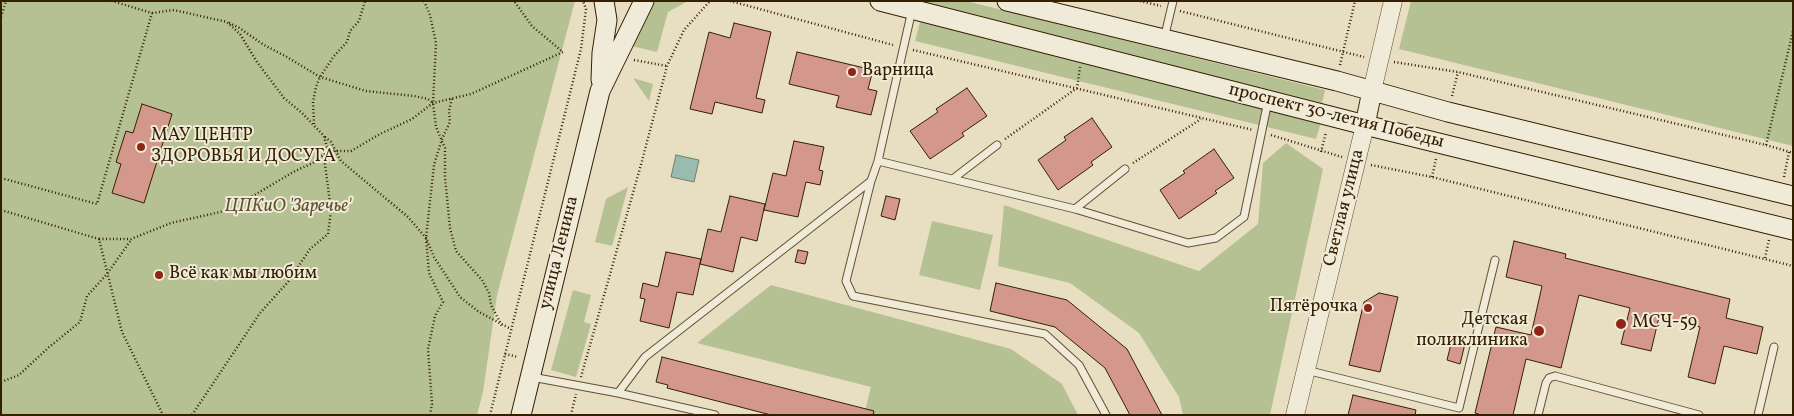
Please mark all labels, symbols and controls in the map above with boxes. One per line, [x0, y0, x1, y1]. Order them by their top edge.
place label: Варница [862, 61, 934, 83]
marker: Варница [846, 66, 858, 78]
street label: проспект 30-летия Победы [1226, 80, 1446, 154]
place label: МАУ ЦЕНТР ЗДОРОВЬЯ И ДОСУГА [151, 126, 336, 168]
marker: МАУ ЦЕНТР ЗДОРОВЬЯ И ДОСУГА [135, 141, 147, 153]
street label: Светлая улица [1320, 147, 1370, 269]
street label: улица Ленина [535, 194, 585, 312]
park label: ЦПКиО 'Заречье' [225, 197, 351, 219]
place label: Всё как мы любим [169, 264, 317, 286]
marker: Всё как мы любим [153, 269, 165, 281]
place label: Пятёрочка [1270, 297, 1358, 319]
marker: Пятёрочка [1362, 302, 1374, 314]
place label: Детская поликлиника [1416, 310, 1528, 352]
place label: МСЧ-59 [1632, 313, 1697, 335]
marker: МСЧ-59 [1614, 317, 1628, 331]
marker: Детская поликлиника [1532, 324, 1546, 338]

